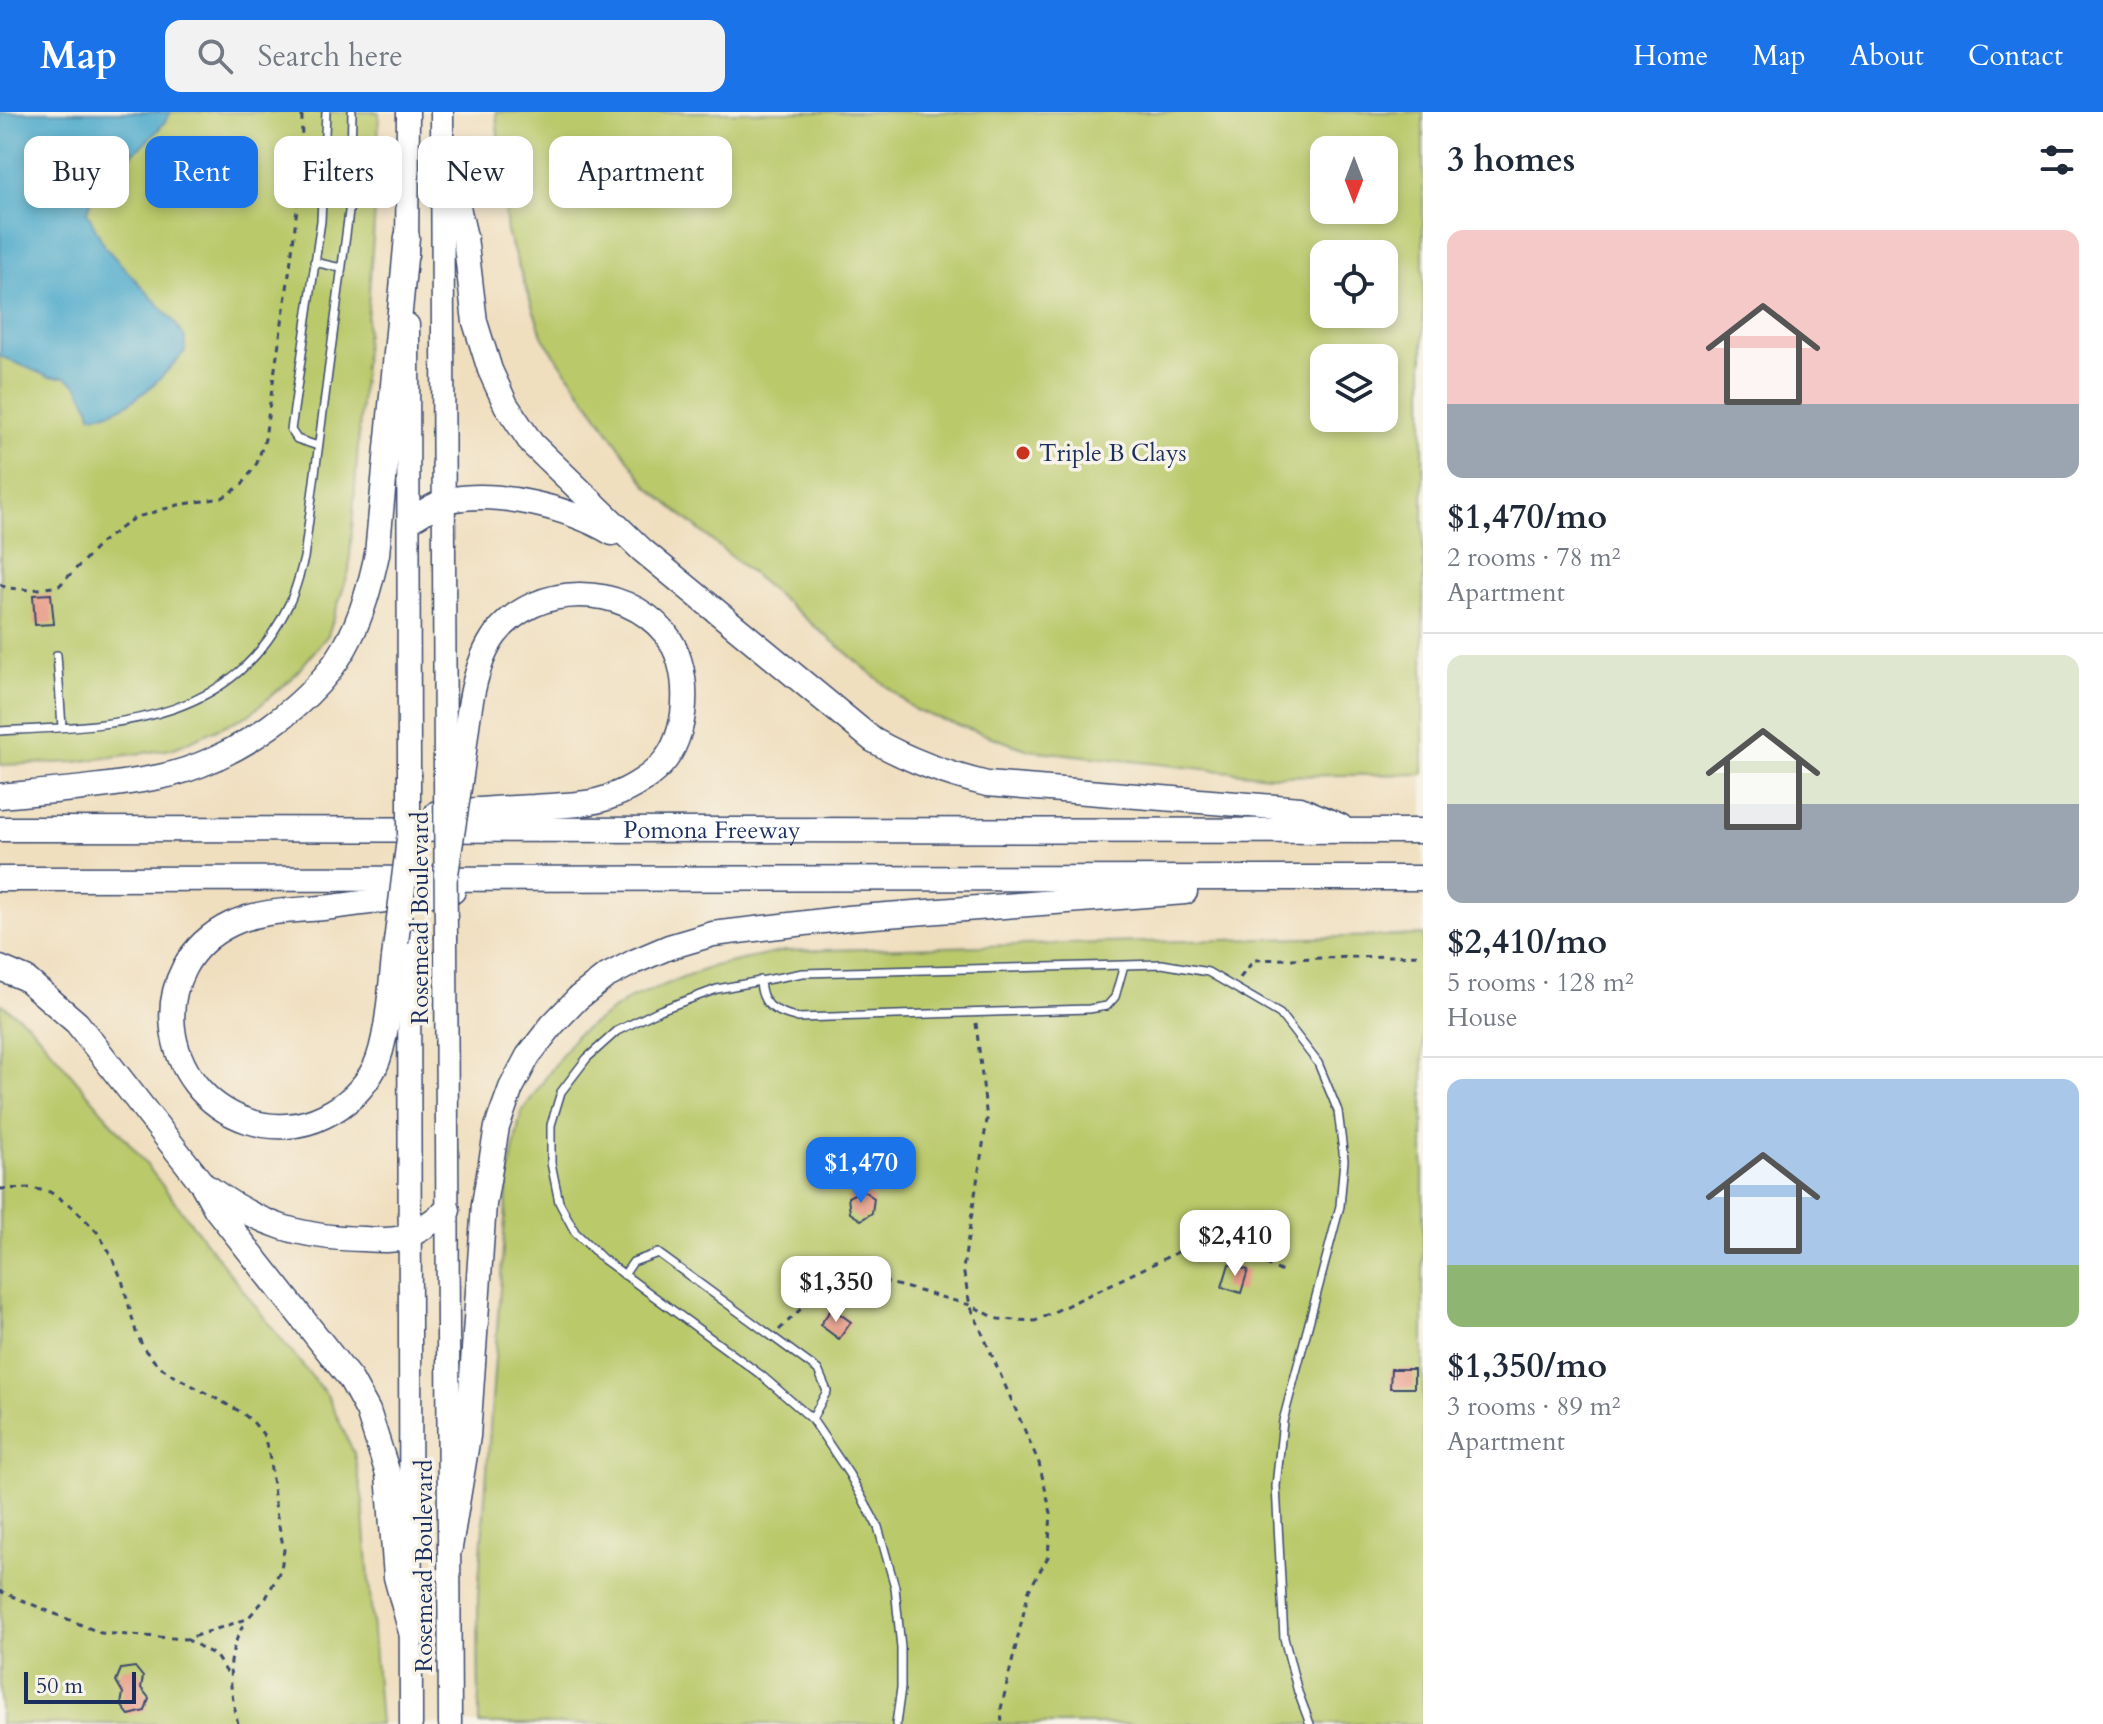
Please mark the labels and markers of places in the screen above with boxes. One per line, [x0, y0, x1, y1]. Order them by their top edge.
place label: Triple B Clays [1039, 437, 1187, 470]
marker: Triple B Clays [1014, 444, 1032, 462]
pin: $1,470 [796, 1137, 926, 1205]
pin: $2,410 [1170, 1210, 1300, 1278]
pin: $1,350 [771, 1256, 901, 1324]

